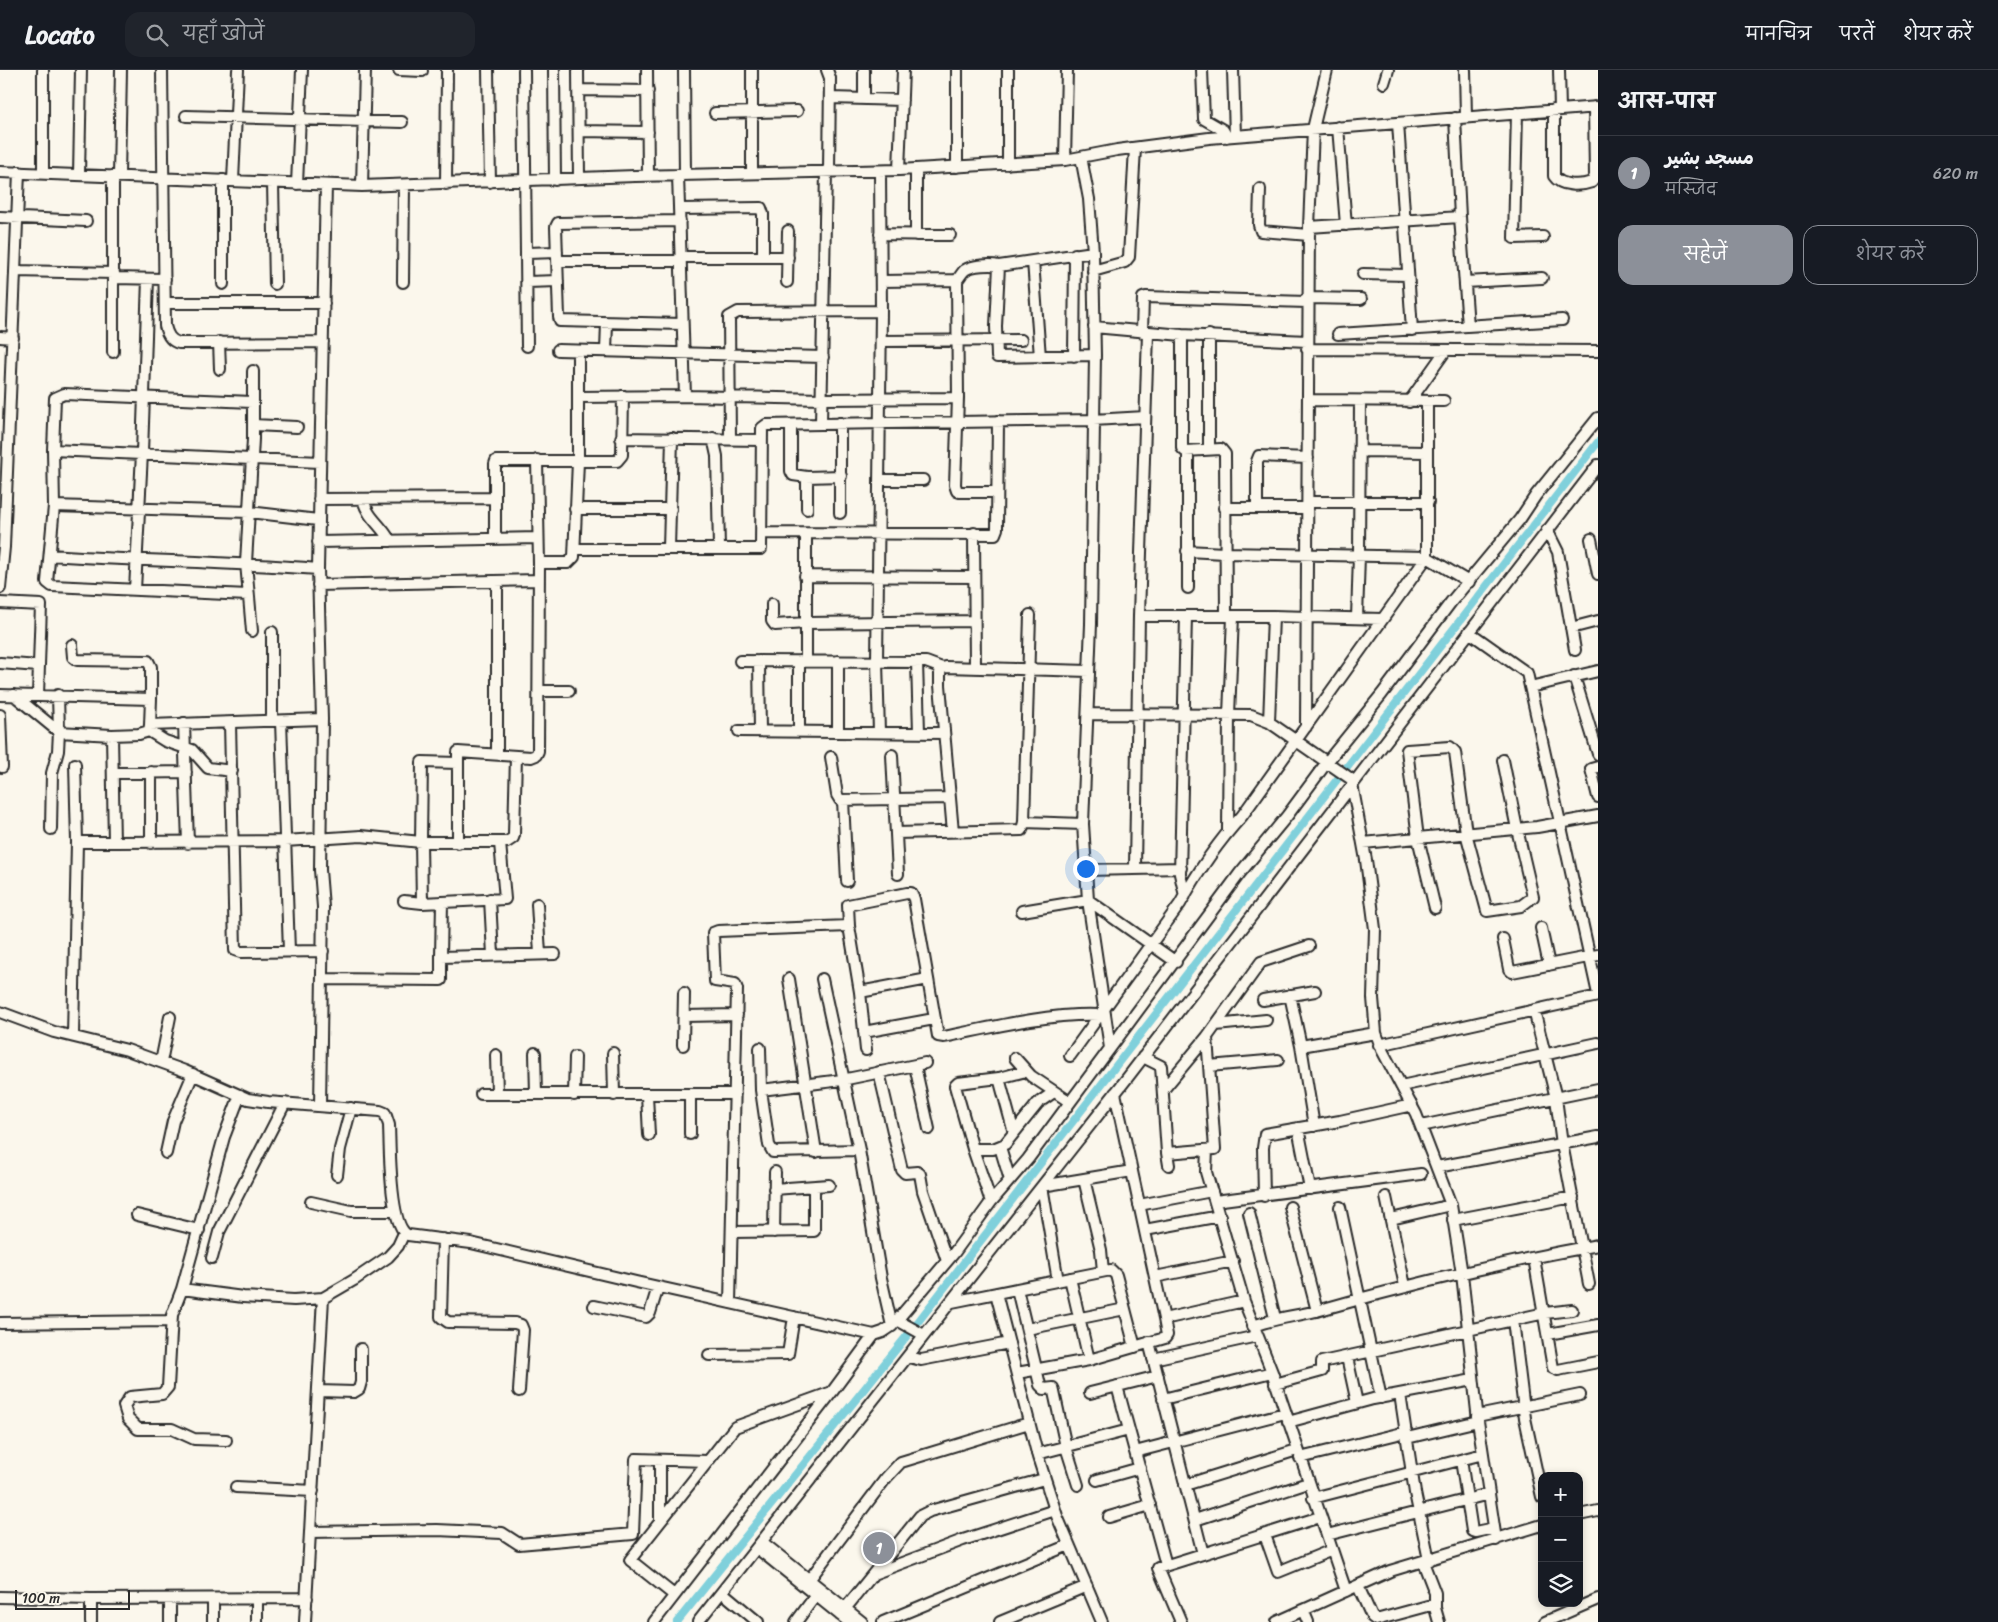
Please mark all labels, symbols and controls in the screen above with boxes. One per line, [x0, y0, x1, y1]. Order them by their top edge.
search box [125, 12, 475, 57]
text: Locato [25, 14, 95, 56]
text: यहाँ खोजें [183, 17, 264, 50]
text: मानचित्र [1745, 18, 1812, 50]
text: परतें [1840, 18, 1875, 50]
text: शेयर करें [1903, 18, 1973, 50]
icon: search [143, 21, 171, 49]
text: आस-पास [1618, 82, 1715, 120]
text: مسجد بشیر [1665, 141, 1754, 174]
text: 1 [1631, 159, 1637, 188]
text: 620 m [1933, 159, 1978, 188]
text: मस्जिद [1665, 174, 1717, 203]
button: सहेजें [1618, 225, 1793, 285]
button: शेयर करें [1803, 225, 1978, 285]
your location [1073, 856, 1099, 882]
map controls [1538, 1472, 1583, 1607]
button: + [1538, 1472, 1583, 1517]
button: − [1538, 1517, 1583, 1562]
pin: 1 [863, 1529, 895, 1567]
button: layers [1538, 1562, 1583, 1607]
text: 100 m [22, 1586, 60, 1611]
scale bar [15, 1587, 130, 1610]

